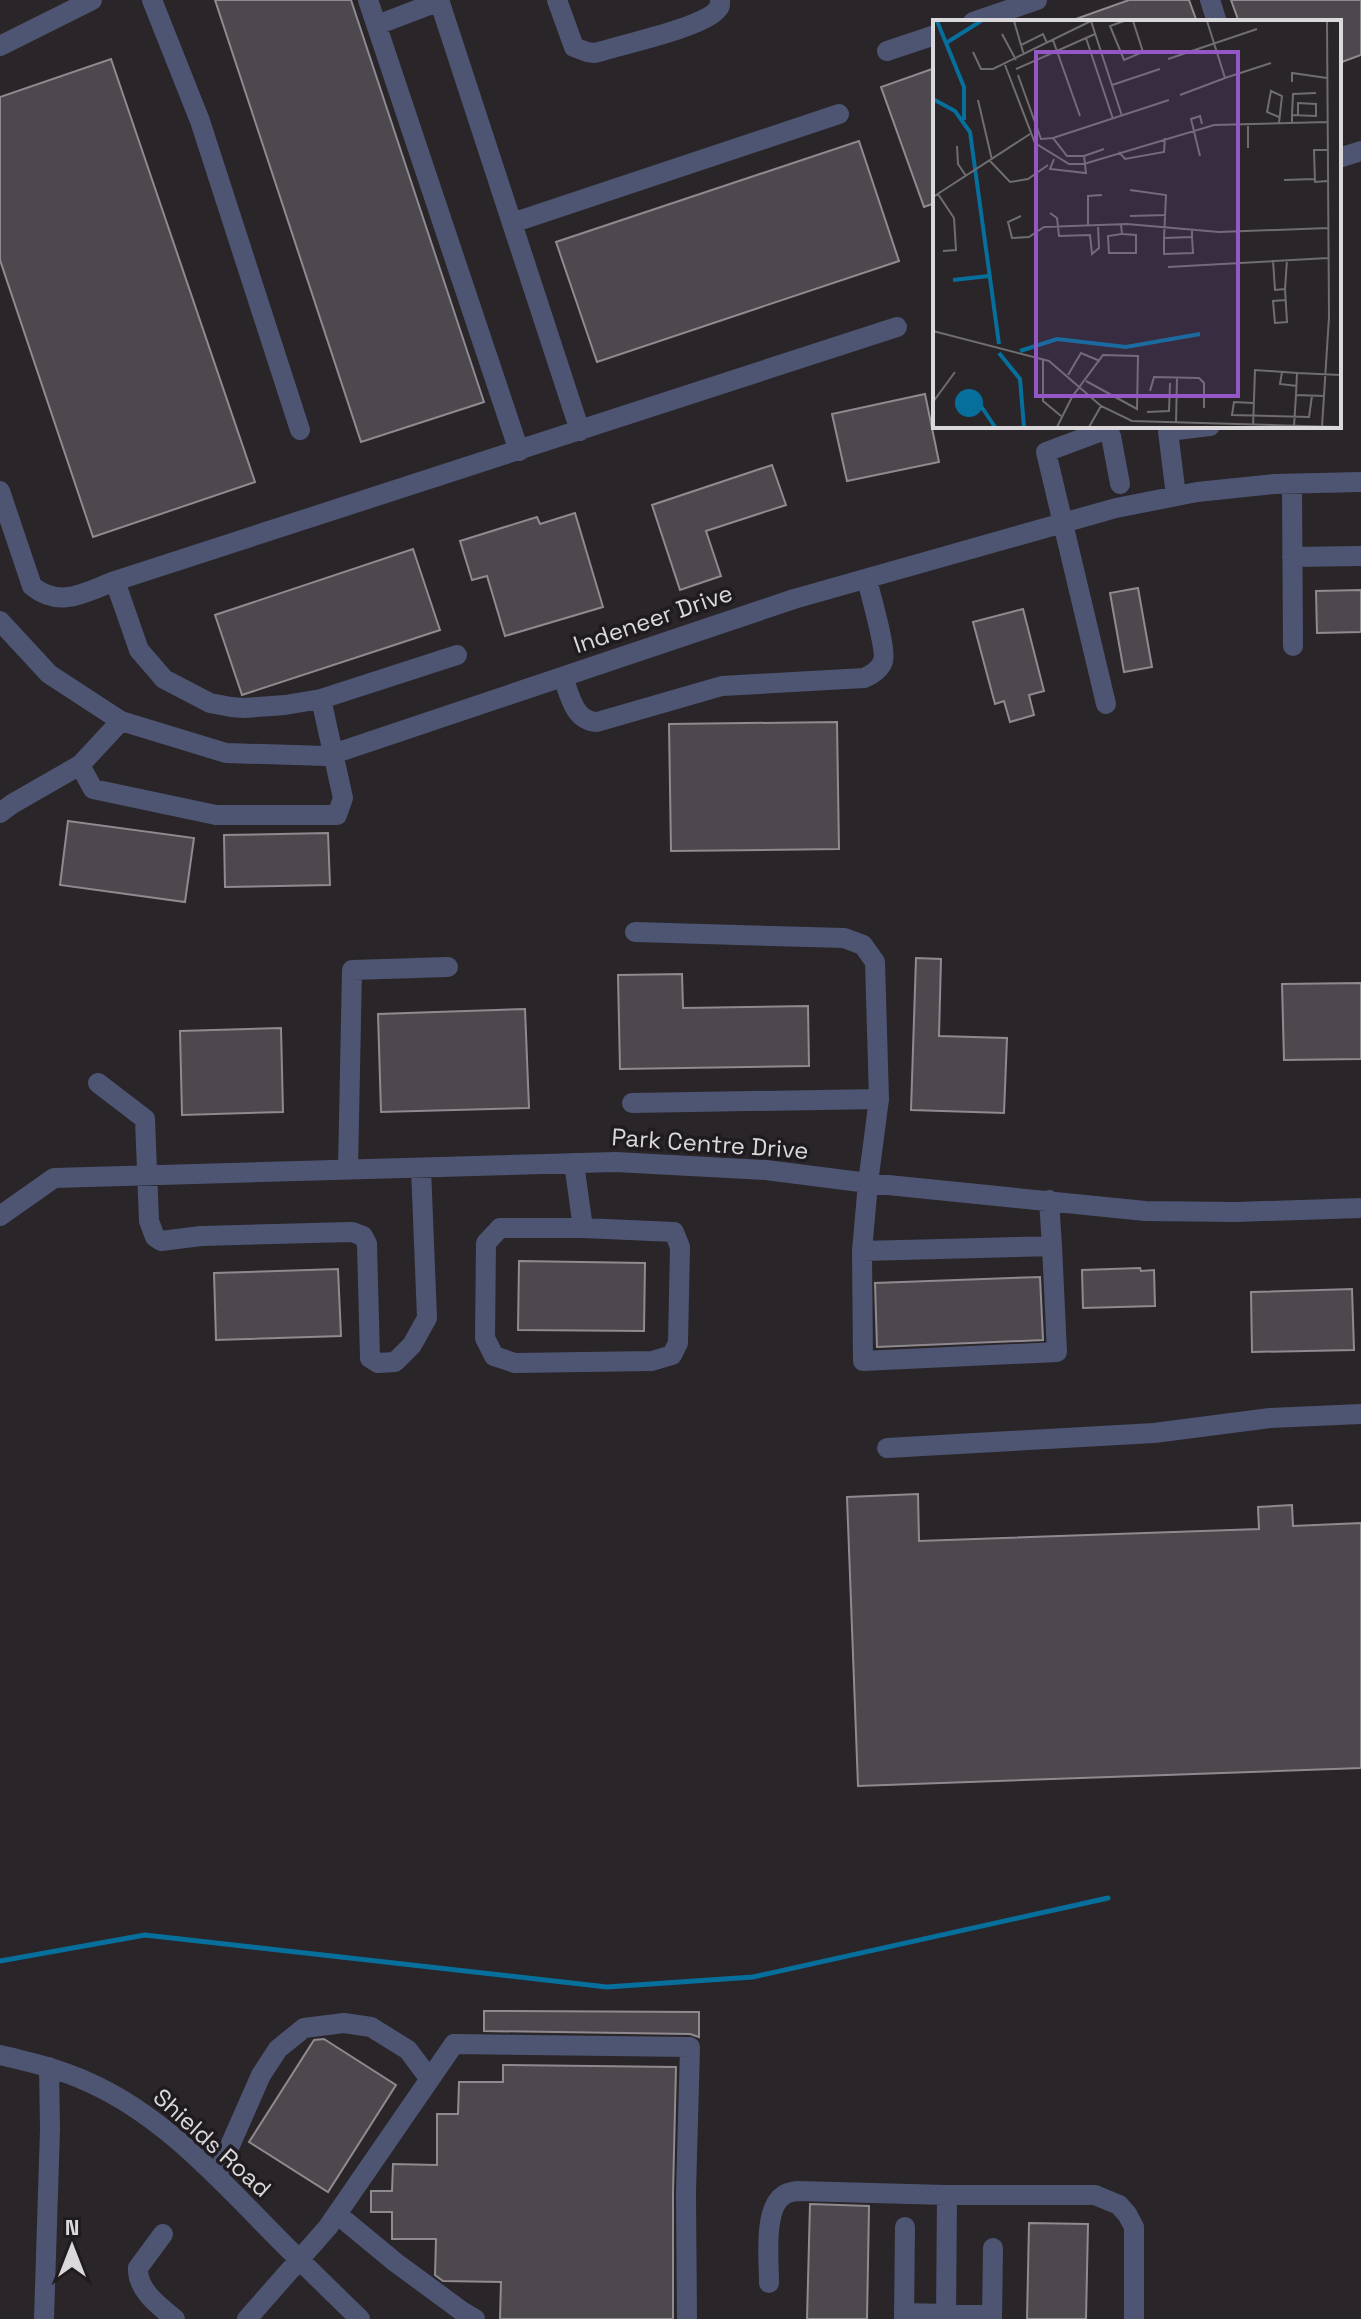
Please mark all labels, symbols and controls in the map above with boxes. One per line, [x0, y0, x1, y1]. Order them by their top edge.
inset map [933, 20, 1341, 428]
street label: Indeneer Drive [569, 577, 736, 660]
street label: Park Centre Drive [610, 1121, 810, 1166]
street label: Shields Road [147, 2081, 278, 2204]
north arrow [32, 2207, 112, 2287]
text: N [65, 2213, 79, 2241]

